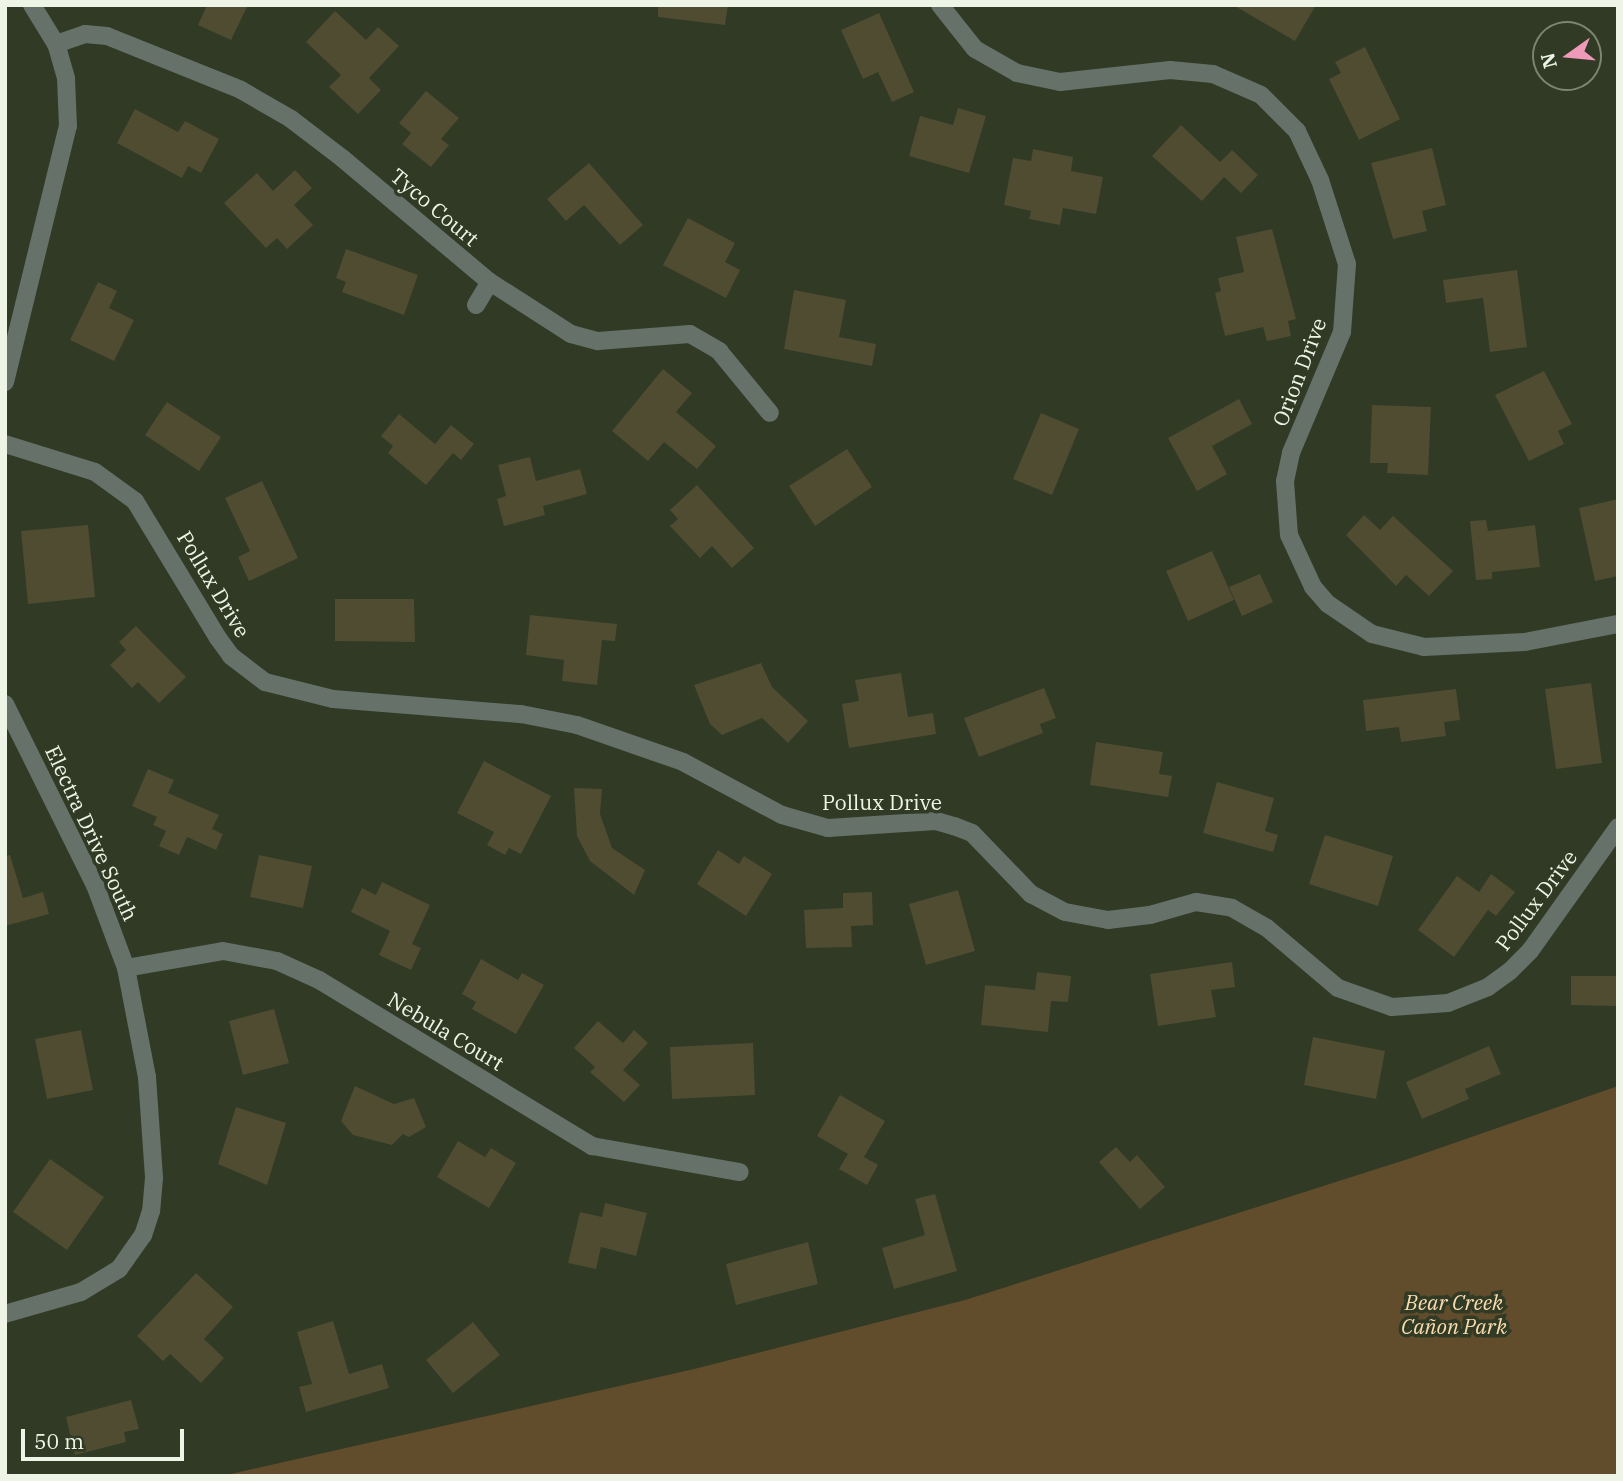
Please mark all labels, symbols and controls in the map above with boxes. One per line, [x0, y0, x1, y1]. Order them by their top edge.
north arrow [1532, 21, 1602, 91]
text: N [1535, 51, 1562, 71]
street label: Tyco Court [386, 163, 484, 251]
street label: Orion Drive [1267, 314, 1331, 430]
street label: Pollux Drive [172, 526, 256, 642]
street label: Electra Drive South [40, 741, 144, 925]
street label: Pollux Drive [822, 789, 942, 815]
street label: Pollux Drive [1490, 845, 1582, 955]
street label: Nebula Court [383, 986, 509, 1076]
park label: Bear Creek Cañon Park [1401, 1289, 1507, 1339]
scale bar [24, 1414, 187, 1458]
text: 50 m [34, 1427, 84, 1455]

